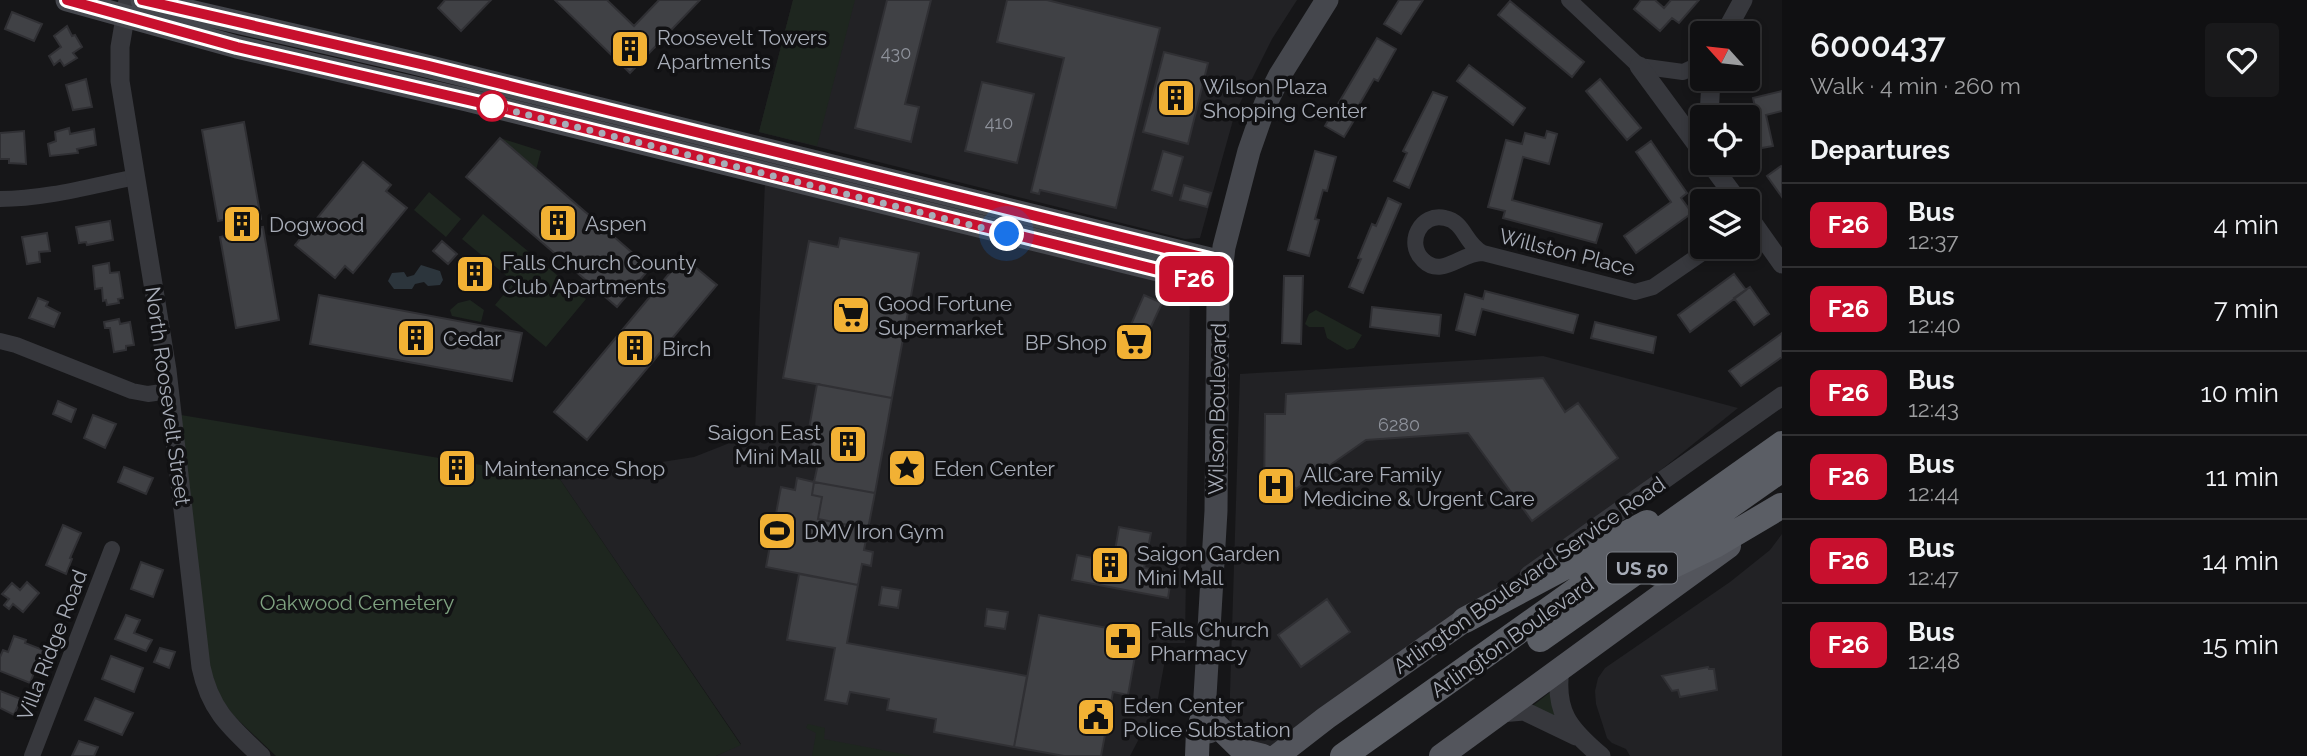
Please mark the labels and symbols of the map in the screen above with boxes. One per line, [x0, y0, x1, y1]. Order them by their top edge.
north arrow [1690, 21, 1760, 91]
place label: Roosevelt Towers Apartments [657, 25, 827, 74]
building icon: Roosevelt Towers Apartments [609, 28, 651, 70]
house number: 430 [881, 42, 911, 63]
place label: Wilson Plaza Shopping Center [1203, 74, 1368, 123]
building icon: Wilson Plaza Shopping Center [1155, 77, 1197, 119]
unlabelled marker [477, 91, 507, 121]
house number: 410 [985, 112, 1013, 133]
building icon: Aspen [537, 202, 579, 244]
building icon: Dogwood [221, 203, 263, 245]
place label: Aspen [585, 211, 647, 236]
place label: Dogwood [269, 212, 364, 237]
your location [989, 216, 1024, 251]
street label: Willston Place [1497, 223, 1637, 281]
place label: Falls Church County Club Apartments [502, 250, 697, 299]
building icon: Falls Church County Club Apartments [454, 253, 496, 295]
line badge: F26 [1154, 256, 1234, 302]
street label: North Roosevelt Street [140, 285, 196, 507]
place label: Good Fortune Supermarket [878, 291, 1012, 340]
supermarket icon: Good Fortune Supermarket [830, 294, 872, 336]
building icon: Cedar [395, 317, 437, 359]
supermarket icon: BP Shop [1113, 321, 1155, 363]
street label: Wilson Boulevard [1203, 323, 1231, 495]
place label: Cedar [443, 326, 502, 351]
building icon: Birch [614, 327, 656, 369]
place label: BP Shop [1025, 330, 1107, 355]
place label: Birch [662, 336, 711, 361]
house number: 6280 [1378, 414, 1420, 435]
place label: Saigon East Mini Mall [708, 420, 821, 469]
building icon: Saigon East Mini Mall [827, 423, 869, 465]
building icon: Maintenance Shop [436, 447, 478, 489]
place icon: Eden Center [886, 447, 928, 489]
place label: Maintenance Shop [484, 456, 665, 481]
place label: Eden Center [934, 456, 1056, 481]
place label: AllCare Family Medicine & Urgent Care [1303, 462, 1534, 511]
hospital icon: AllCare Family Medicine & Urgent Care [1255, 465, 1297, 507]
street label: Arlington Boulevard Service Road [1388, 471, 1670, 679]
sports icon: DMV Iron Gym [756, 510, 798, 552]
place label: DMV Iron Gym [804, 519, 944, 544]
place label: Saigon Garden Mini Mall [1137, 541, 1280, 590]
building icon: Saigon Garden Mini Mall [1089, 544, 1131, 586]
road number: US 50 [1607, 552, 1677, 583]
street label: Villa Ridge Road [12, 566, 92, 724]
street label: Arlington Boulevard [1426, 571, 1598, 703]
park label: Oakwood Cemetery [260, 590, 454, 615]
place label: Falls Church Pharmacy [1150, 617, 1269, 666]
pharmacy icon: Falls Church Pharmacy [1102, 620, 1144, 662]
place label: Eden Center Police Substation [1123, 693, 1291, 742]
public building icon: Eden Center Police Substation [1075, 696, 1117, 738]

